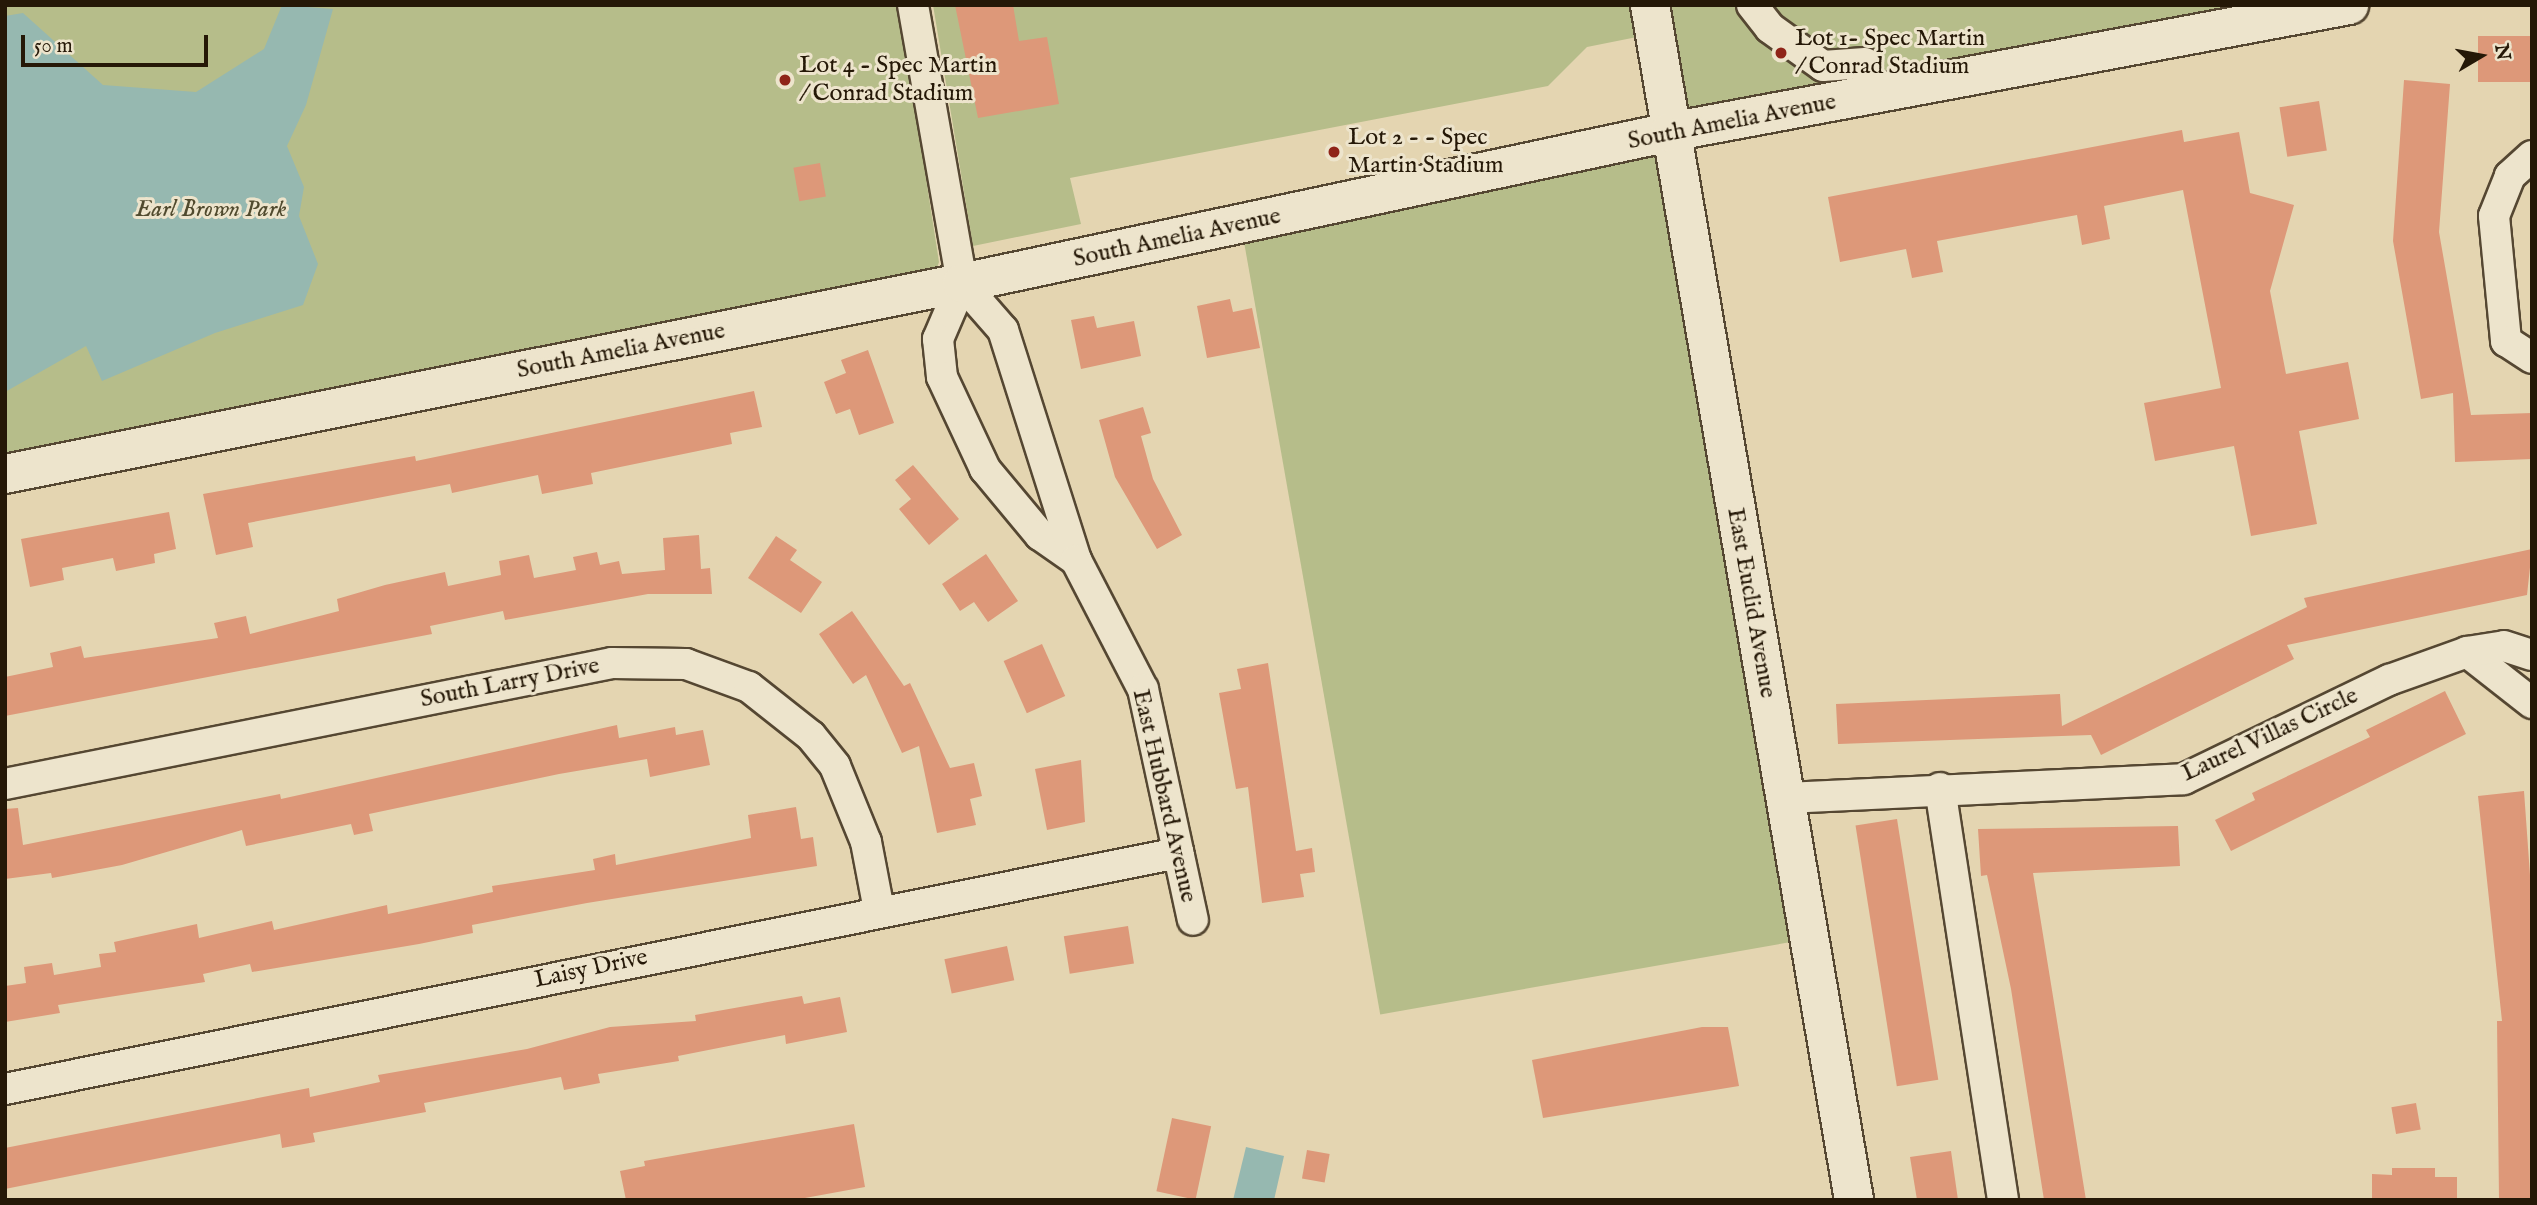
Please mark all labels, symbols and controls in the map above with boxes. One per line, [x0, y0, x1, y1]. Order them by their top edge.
scale bar [24, 21, 212, 65]
north arrow [2446, 21, 2516, 91]
place label: Lot 1- Spec Martin / Conrad Stadium [1795, 25, 1985, 81]
text: 50 m [34, 33, 73, 60]
text: N [2488, 42, 2515, 63]
marker: Lot 1- Spec Martin / Conrad Stadium [1773, 45, 1789, 61]
place label: Lot 4 - Spec Martin / Conrad Stadium [799, 52, 997, 108]
marker: Lot 4 - Spec Martin / Conrad Stadium [777, 72, 793, 88]
street label: South Amelia Avenue [1625, 88, 1839, 156]
place label: Lot 2 - - Spec Martin Stadium [1348, 124, 1503, 180]
marker: Lot 2 - - Spec Martin Stadium [1326, 144, 1342, 160]
park label: Earl Brown Park [136, 196, 286, 224]
street label: South Amelia Avenue [1071, 202, 1283, 274]
street label: South Amelia Avenue [514, 317, 728, 385]
street label: East Euclid Avenue [1720, 506, 1782, 700]
street label: South Larry Drive [418, 652, 602, 714]
street label: Laurel Villas Circle [2177, 682, 2363, 788]
street label: East Hubbard Avenue [1125, 687, 1203, 905]
street label: Laisy Drive [532, 943, 650, 995]

